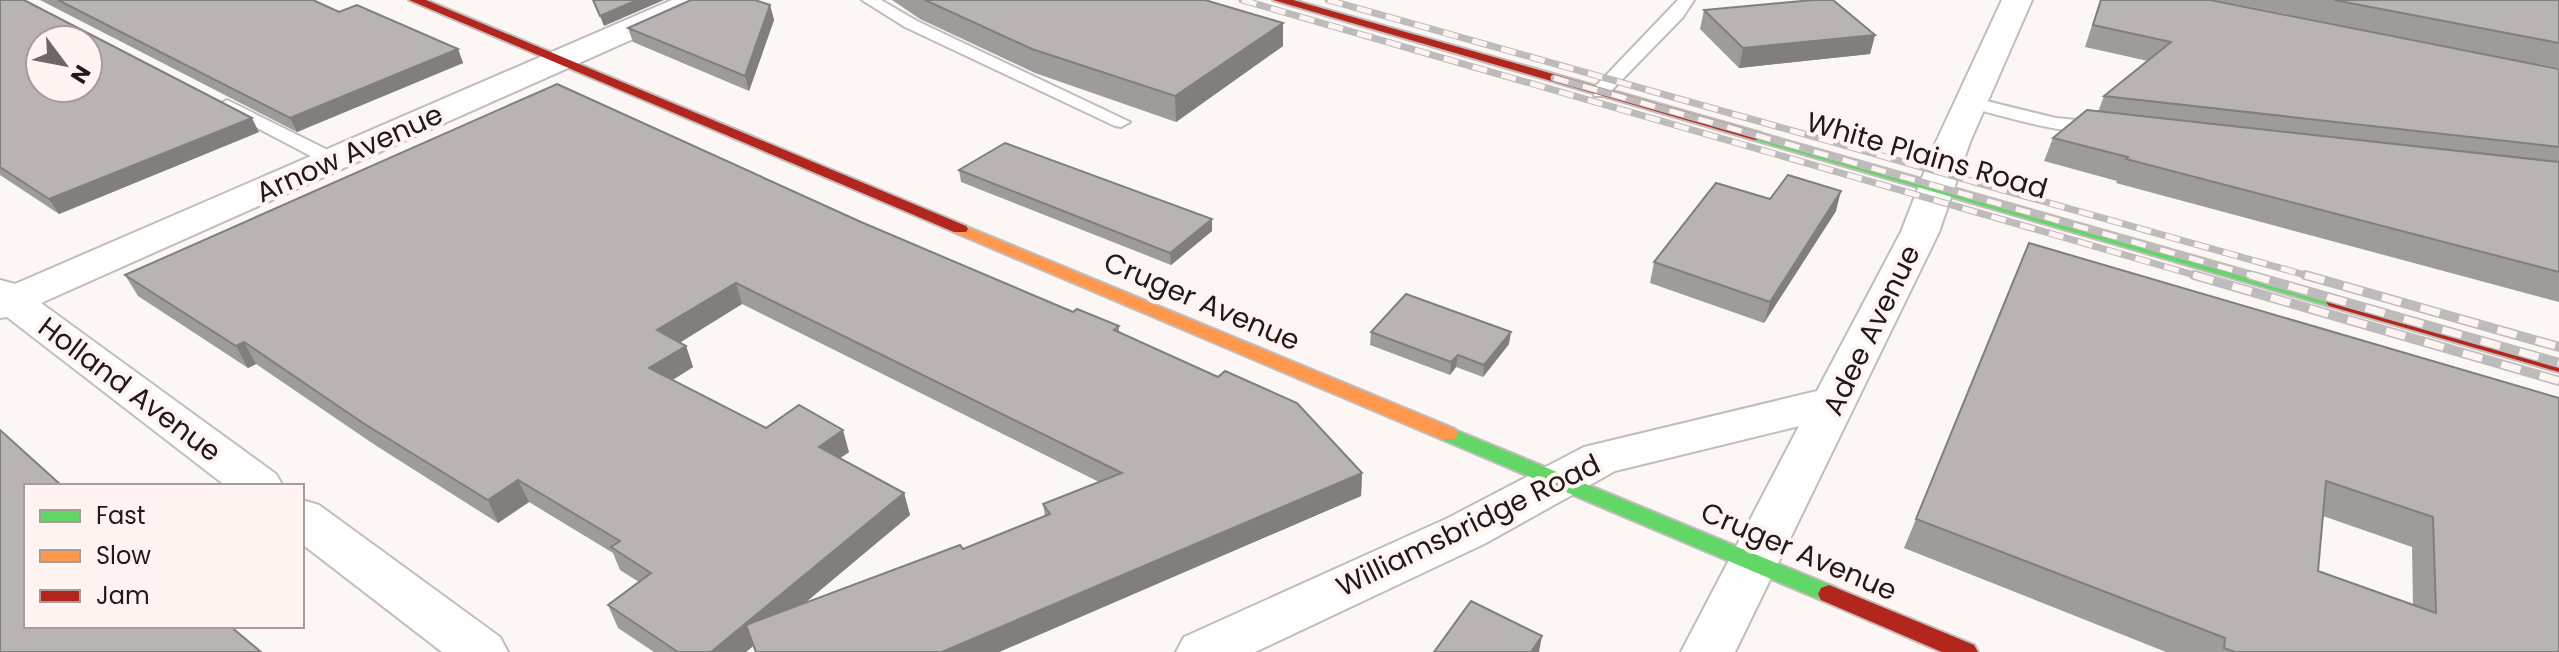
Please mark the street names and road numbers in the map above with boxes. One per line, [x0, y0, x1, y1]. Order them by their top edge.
street label: Arnow Avenue [250, 95, 449, 212]
street label: White Plains Road [1802, 102, 2052, 209]
street label: Adee Avenue [1813, 238, 1930, 422]
street label: Cruger Avenue [1098, 243, 1306, 360]
street label: Holland Avenue [30, 308, 229, 471]
street label: Williamsbridge Road [1330, 445, 1607, 606]
street label: Cruger Avenue [1695, 493, 1903, 610]

